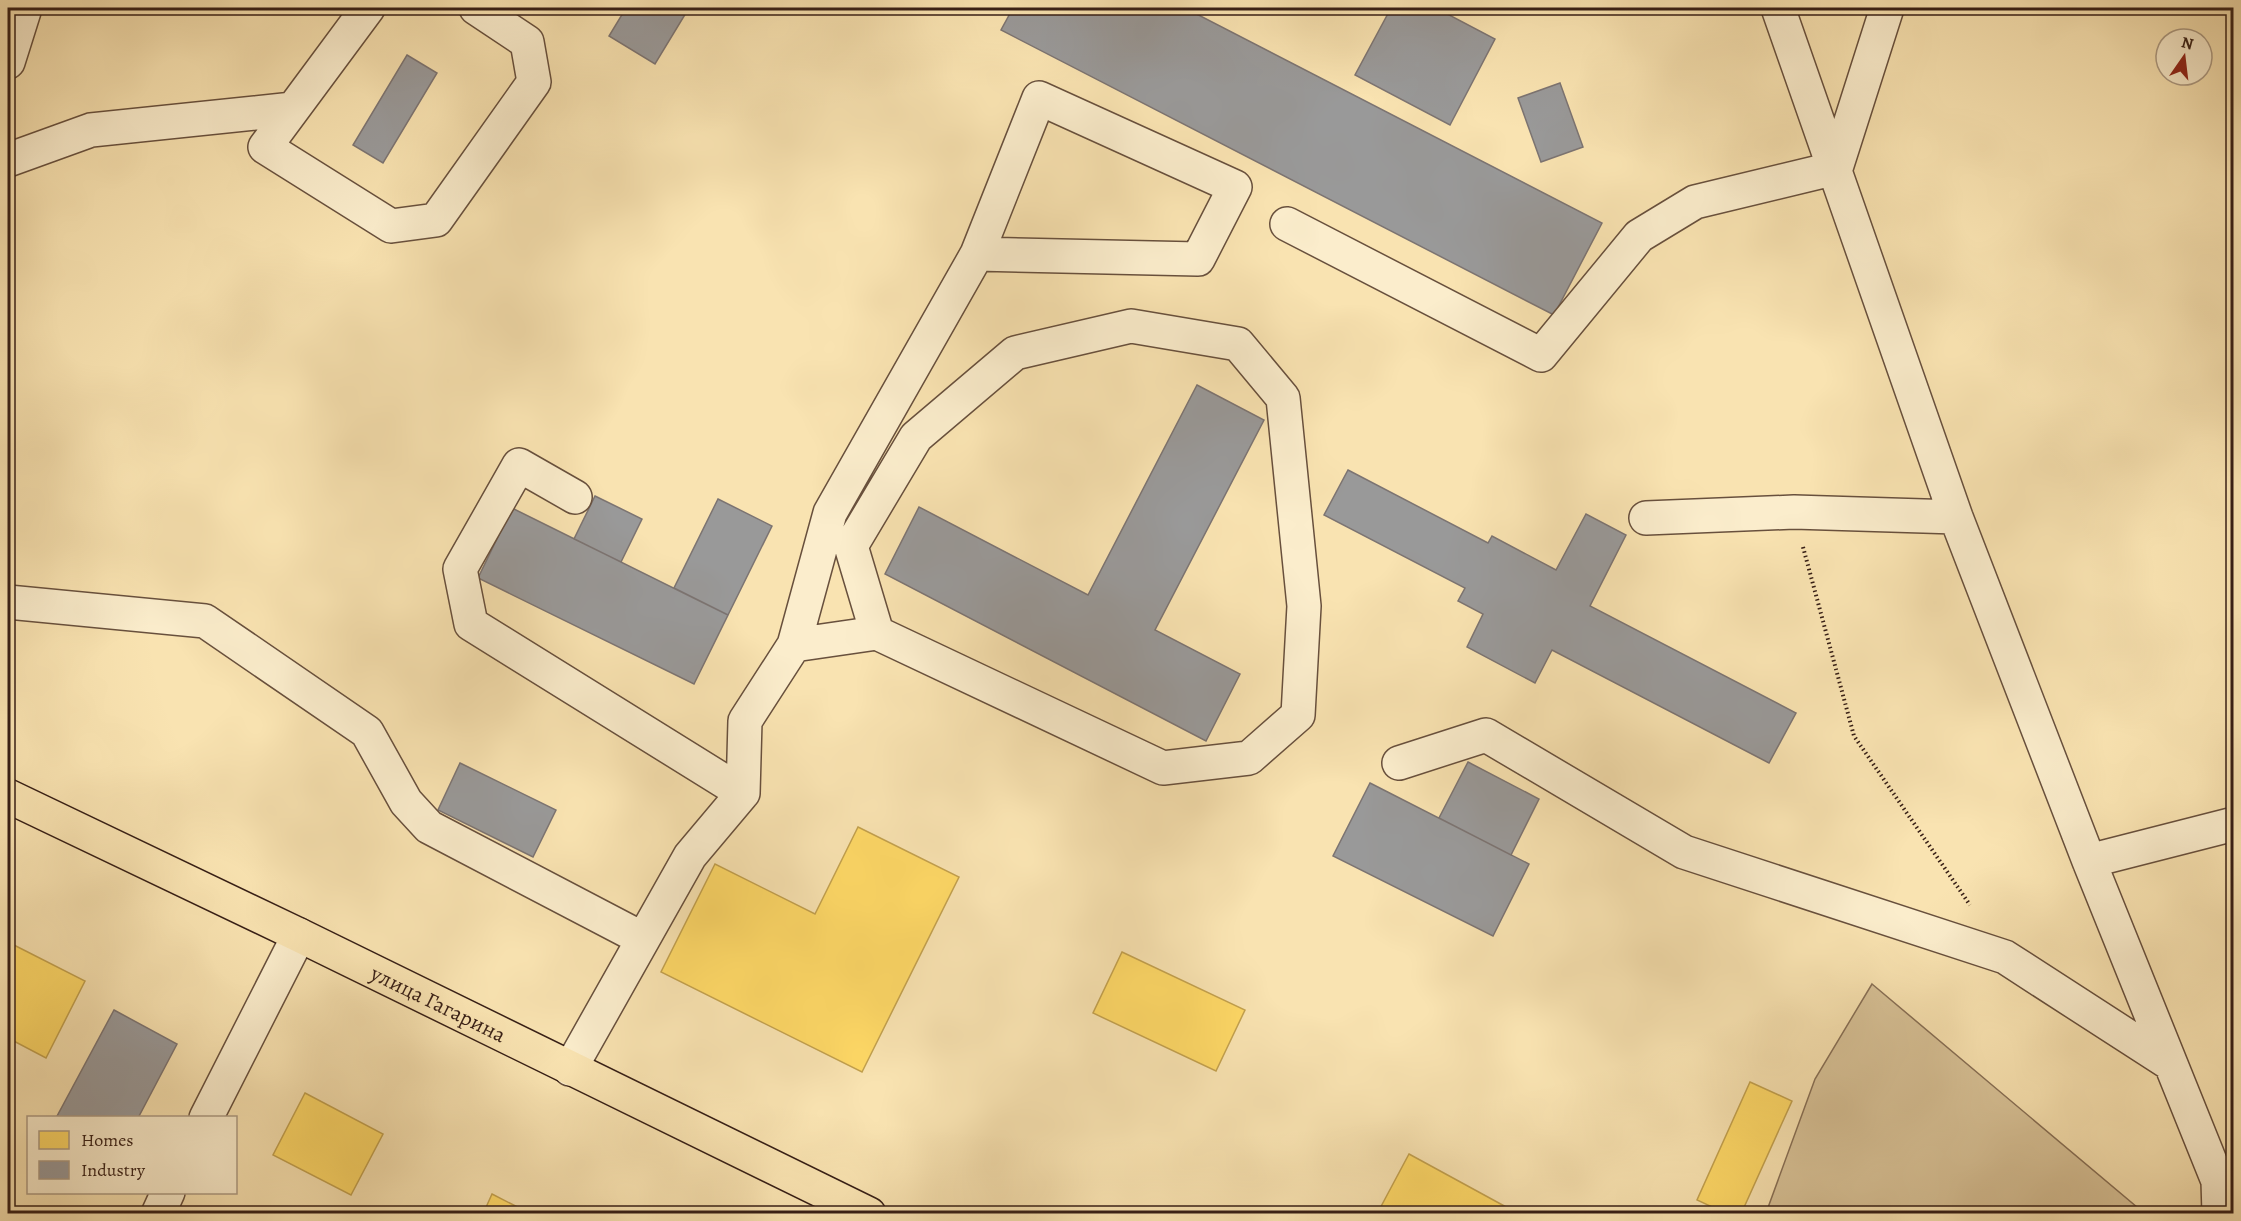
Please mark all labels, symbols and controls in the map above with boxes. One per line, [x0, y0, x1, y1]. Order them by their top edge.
north arrow [2154, 27, 2214, 87]
text: N [2179, 31, 2196, 56]
street label: улица Гагарина [365, 958, 512, 1050]
legend [27, 1116, 237, 1194]
text: Homes [81, 1128, 133, 1152]
text: Industry [81, 1158, 146, 1182]

